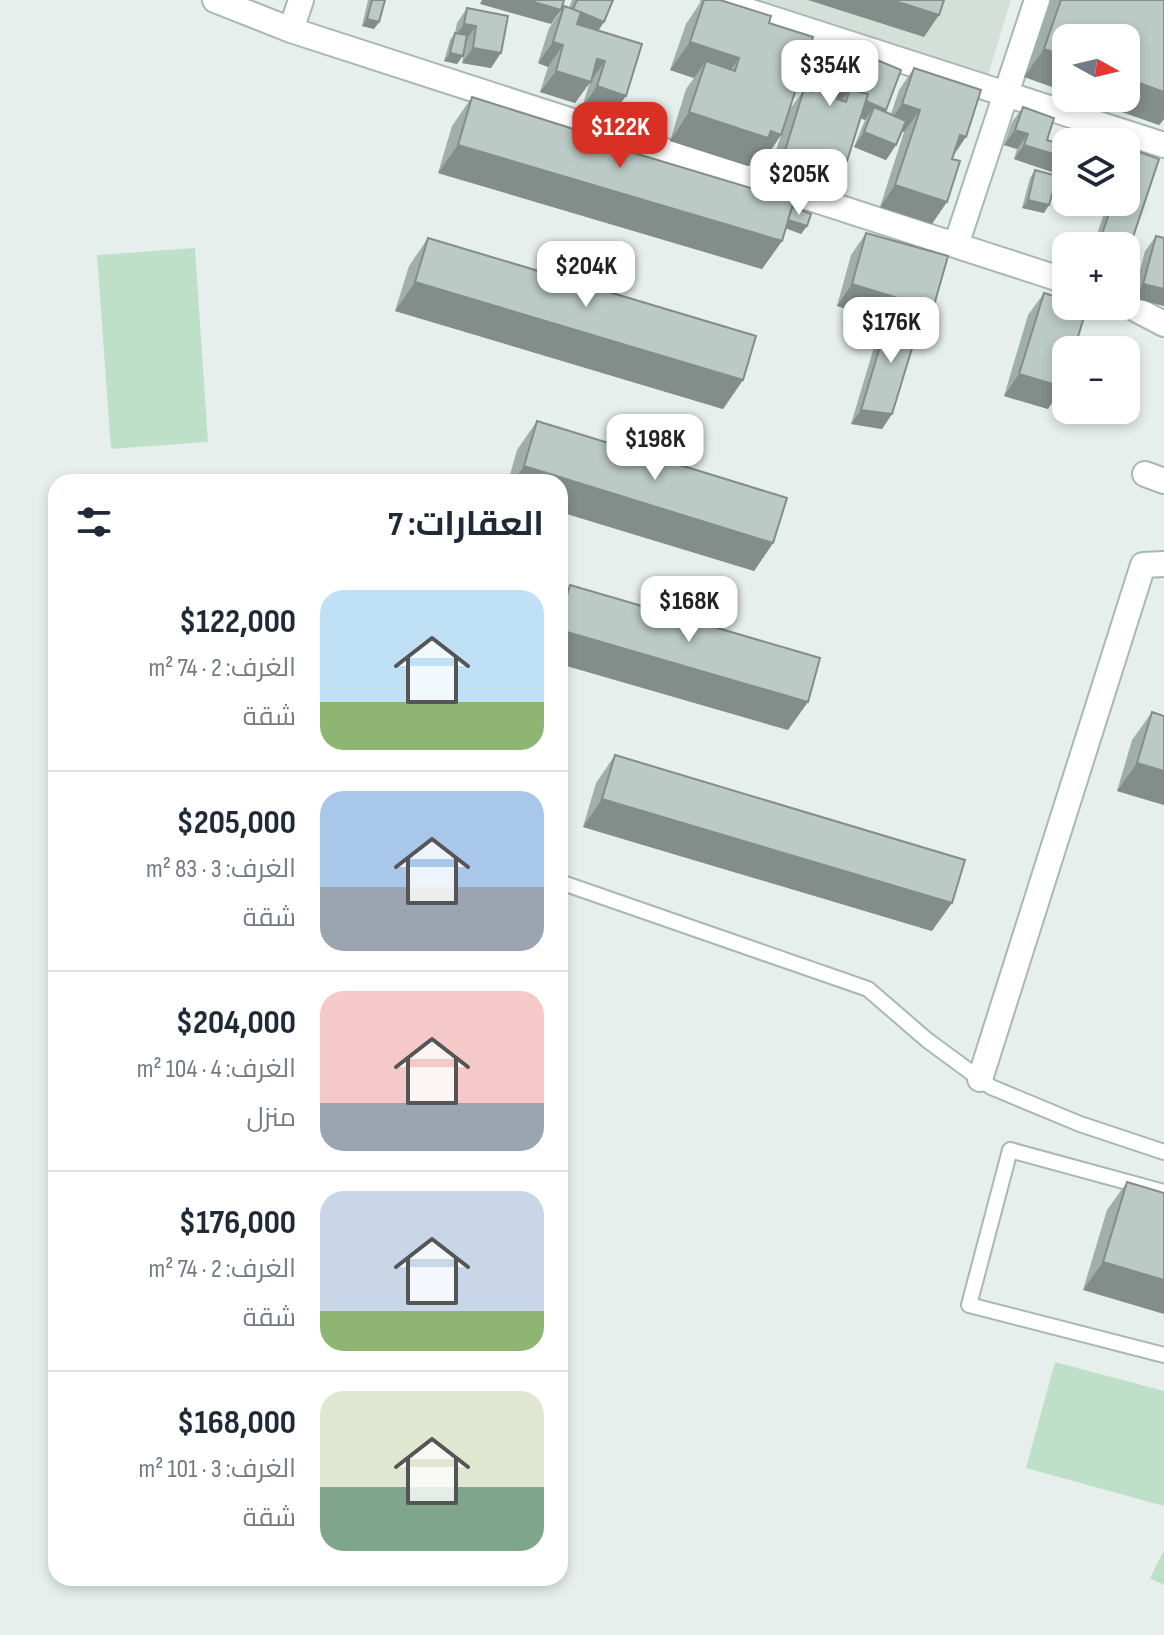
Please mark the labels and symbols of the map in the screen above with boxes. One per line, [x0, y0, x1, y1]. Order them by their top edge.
north arrow [1052, 24, 1140, 112]
pin: $354K [774, 40, 886, 108]
pin: $122K [564, 102, 676, 170]
pin: $205K [743, 149, 855, 217]
pin: $204K [530, 241, 642, 309]
pin: $176K [835, 297, 947, 365]
pin: $198K [599, 414, 711, 482]
pin: $168K [633, 576, 745, 644]

